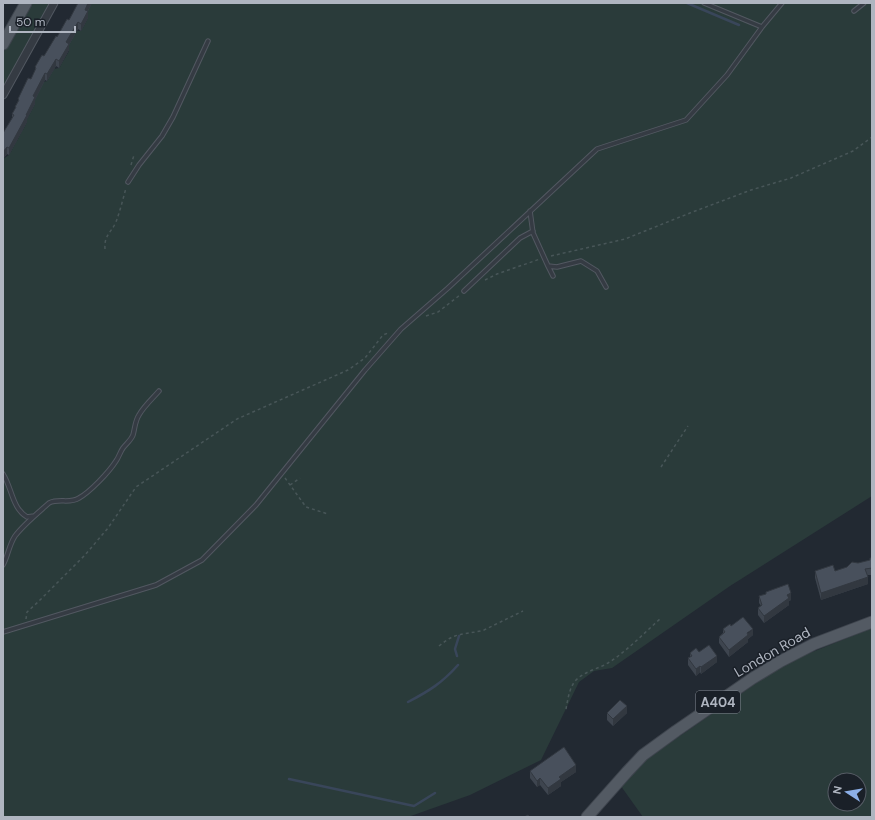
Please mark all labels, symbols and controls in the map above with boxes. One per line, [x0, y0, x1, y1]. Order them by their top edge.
scale bar [10, 8, 75, 34]
text: 50 m [16, 14, 45, 30]
street label: London Road [731, 623, 813, 681]
road number: A404 [696, 691, 740, 713]
north arrow [827, 772, 867, 812]
text: N [830, 785, 845, 795]

